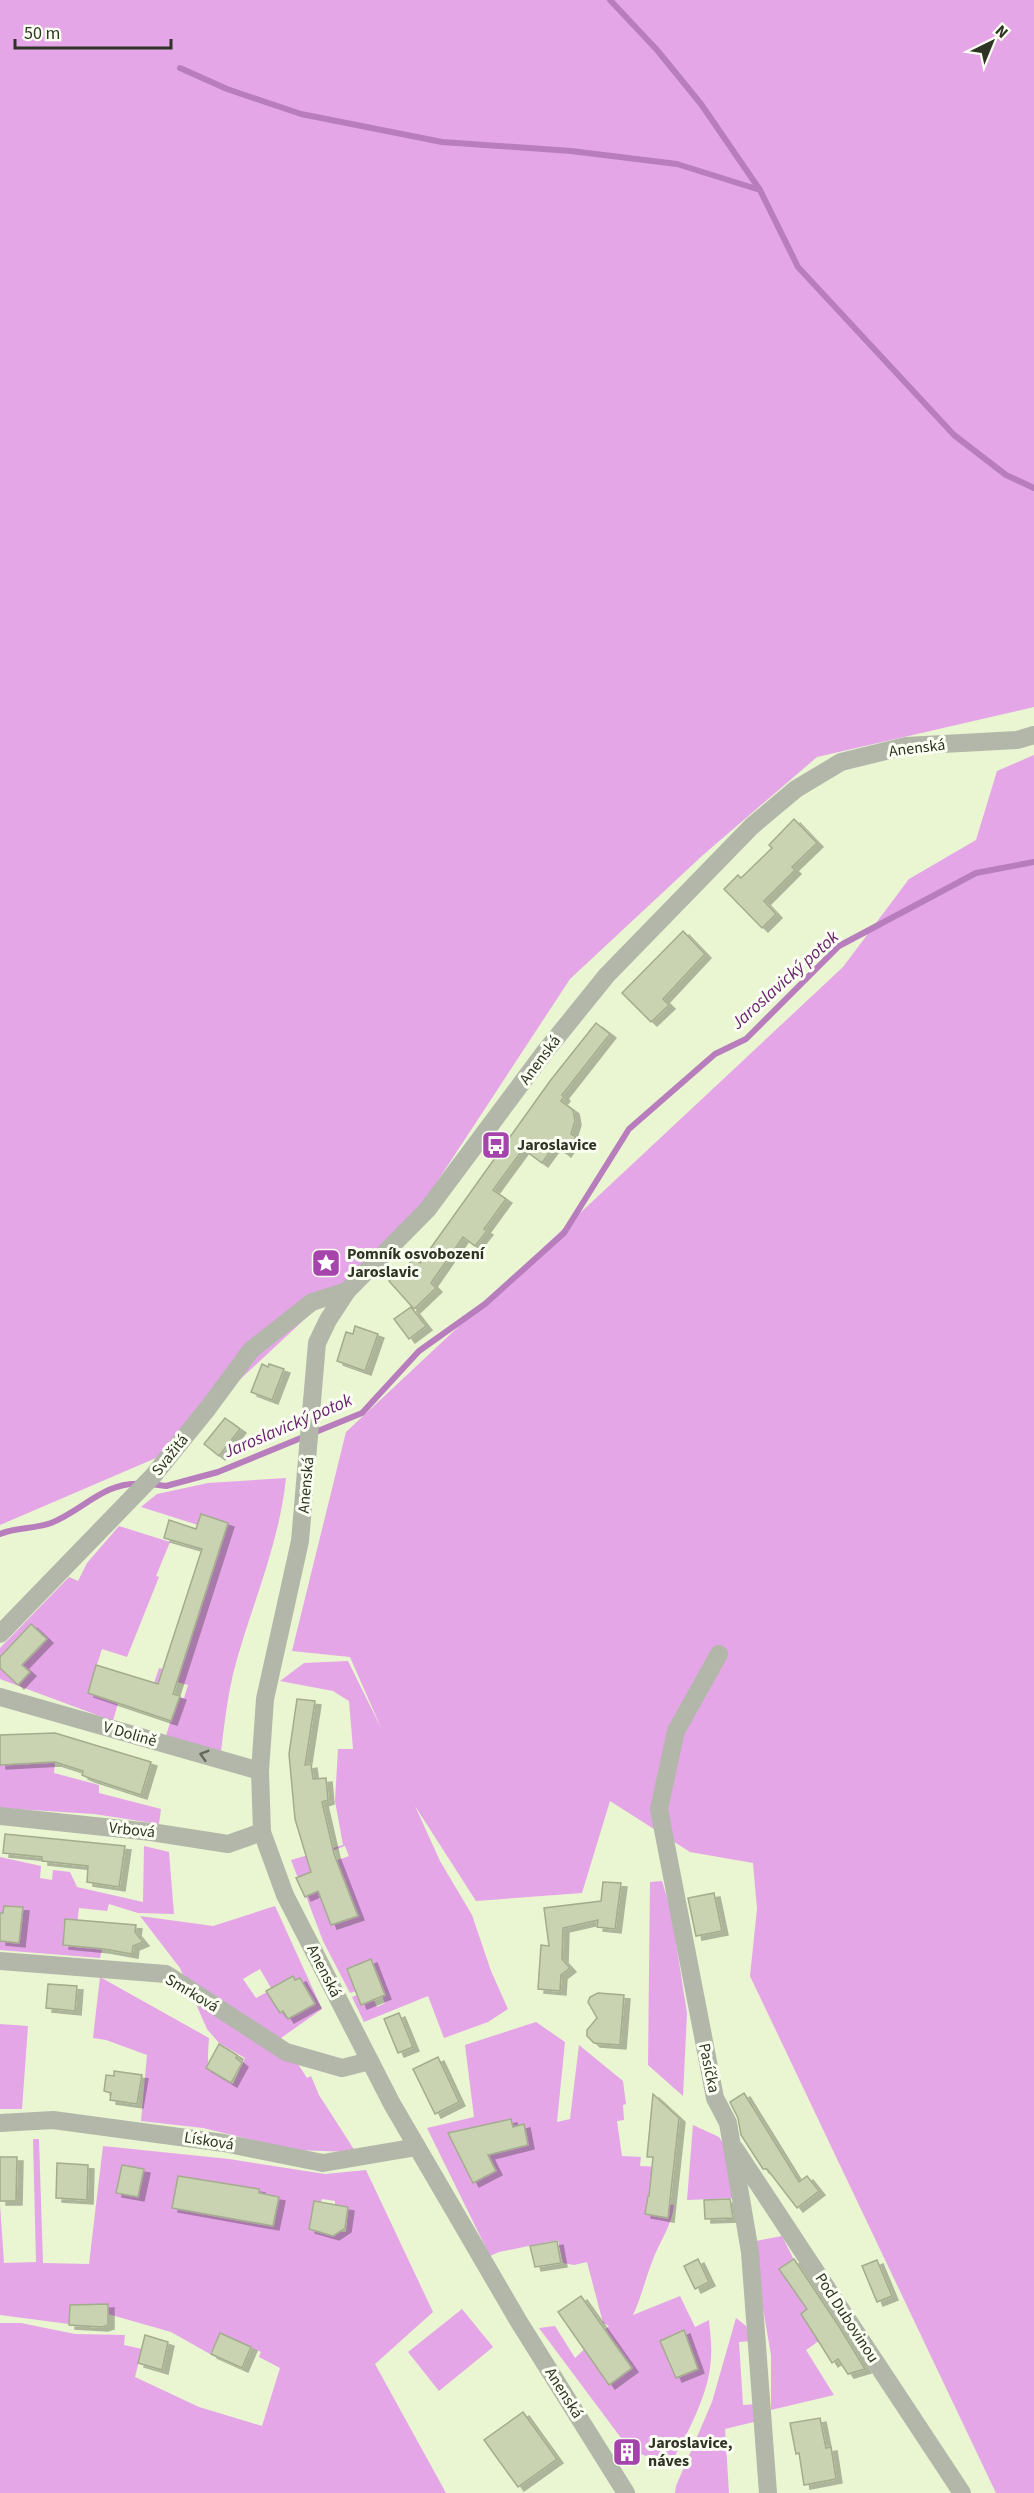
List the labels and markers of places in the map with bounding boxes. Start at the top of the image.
bus stop icon: Jaroslavice [480,1129,512,1161]
place label: Jaroslavice [517,1134,597,1156]
place label: Pomník osvobození Jaroslavic [347,1243,486,1283]
place icon: Pomník osvobození Jaroslavic [310,1247,342,1279]
place label: Jaroslavice, náves [648,2432,733,2472]
building icon: Jaroslavice, náves [611,2436,643,2468]

